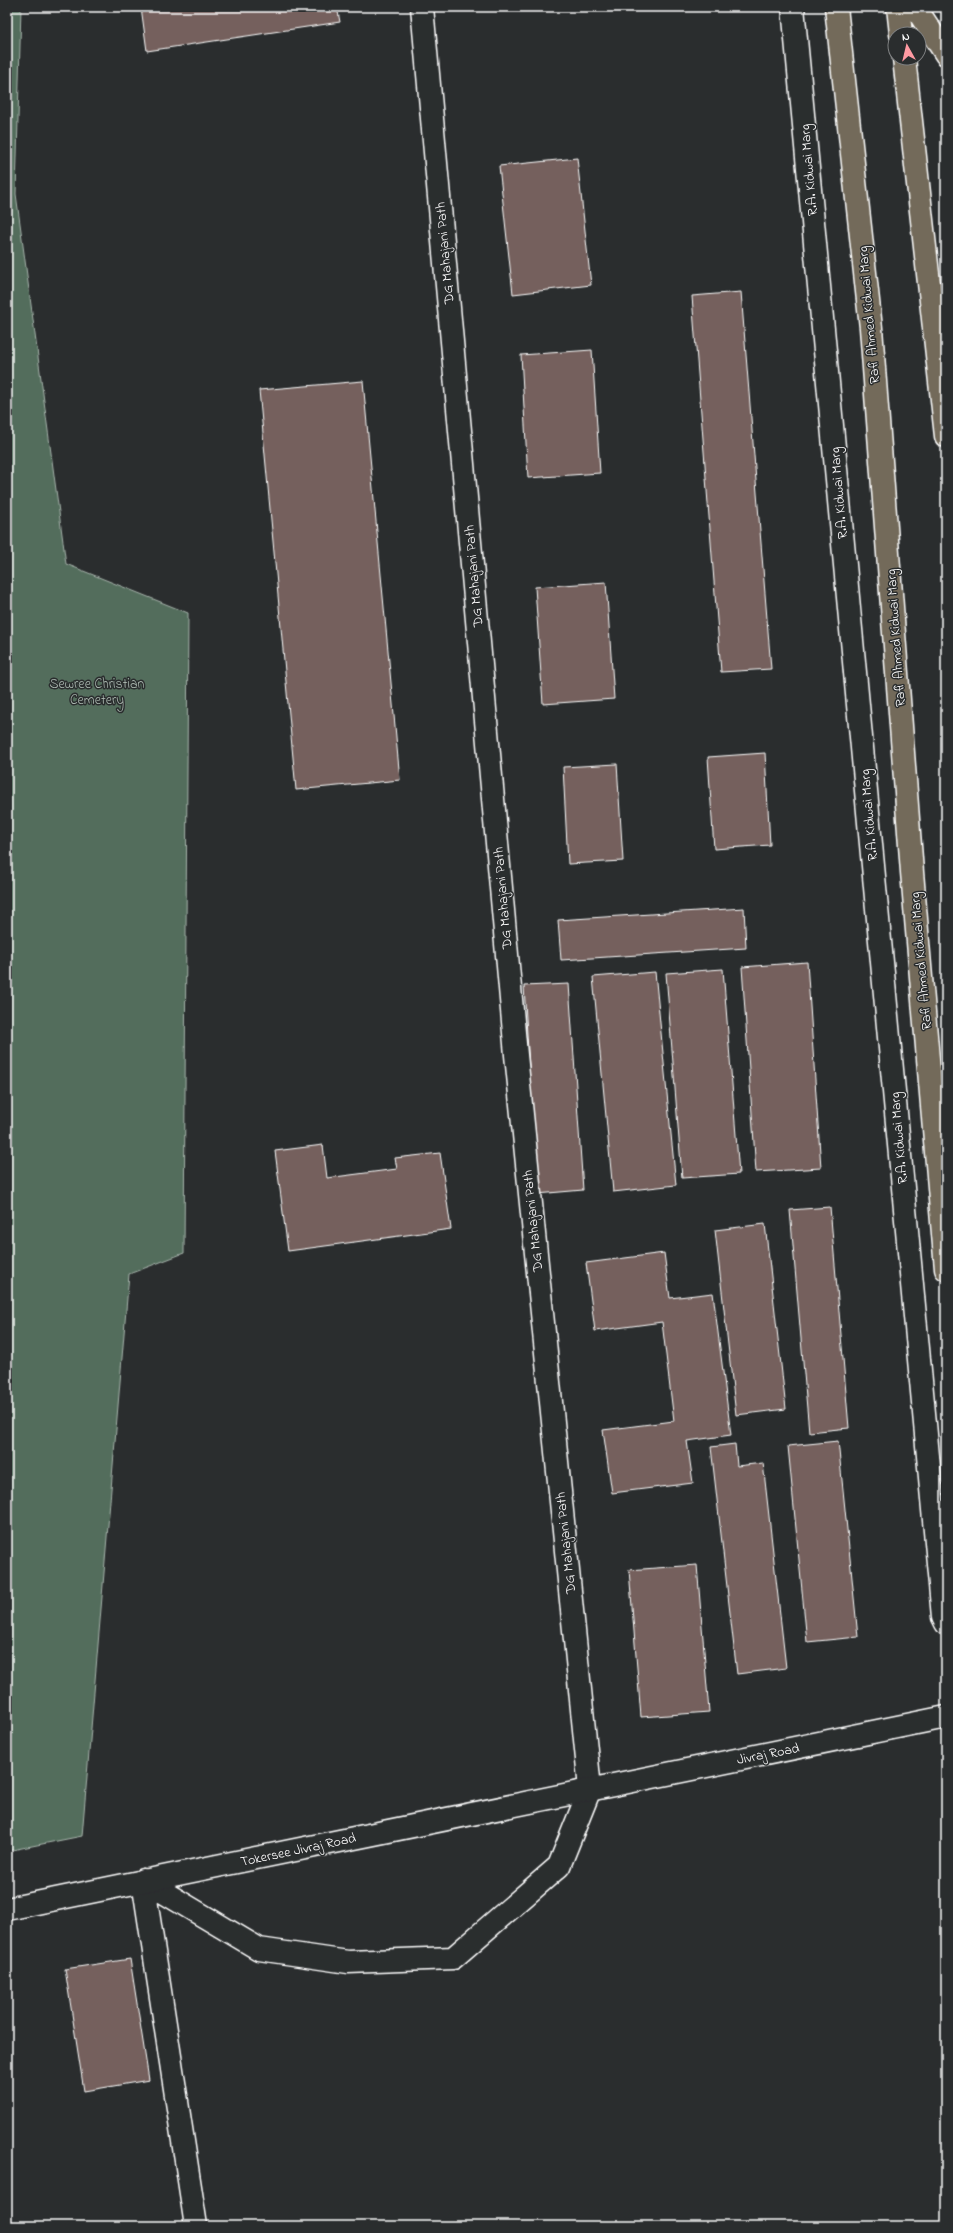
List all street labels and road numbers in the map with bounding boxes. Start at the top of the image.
street label: R.A. Kidwai Marg [795,123,825,217]
street label: DG Mahajani Path [431,201,460,306]
street label: Rafi Ahmed Kidwai Marg [853,245,887,385]
street label: R.A. Kidwai Marg [825,446,855,540]
street label: DG Mahajani Path [460,524,489,629]
street label: Rafi Ahmed Kidwai Marg [881,568,913,708]
street label: R.A. Kidwai Marg [855,768,885,862]
street label: DG Mahajani Path [489,846,518,951]
street label: Rafi Ahmed Kidwai Marg [905,891,939,1031]
street label: R.A. Kidwai Marg [885,1091,915,1185]
street label: DG Mahajani Path [518,1169,549,1274]
street label: DG Mahajani Path [551,1491,582,1596]
street label: Jivraj Road [735,1738,802,1771]
street label: Tokersee Jivraj Road [239,1828,358,1873]

